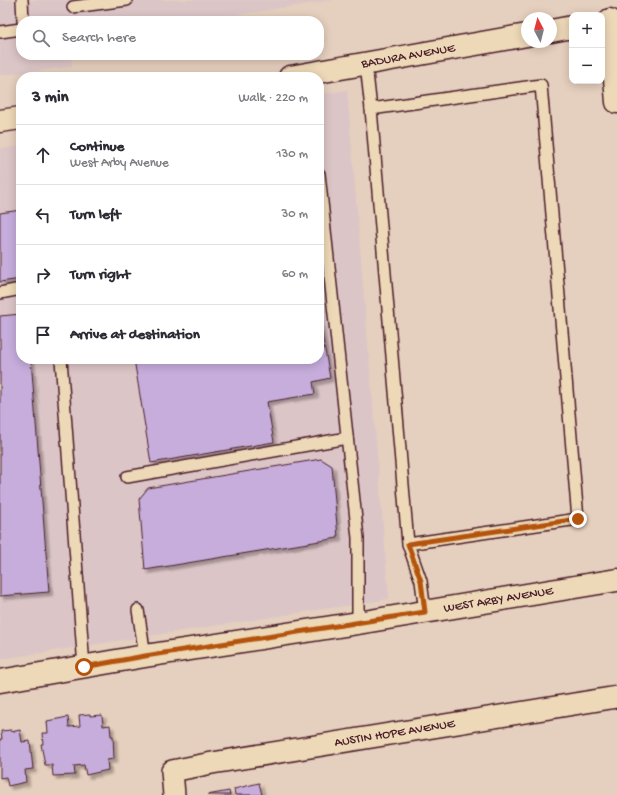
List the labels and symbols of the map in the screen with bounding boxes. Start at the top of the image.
north arrow [521,12,557,48]
street label: BADURA AVENUE [359,40,457,72]
route end [569,510,587,528]
street label: WEST ARBY AVENUE [443,583,555,616]
route start [75,658,93,676]
street label: AUSTIN HOPE AVENUE [333,716,457,750]

